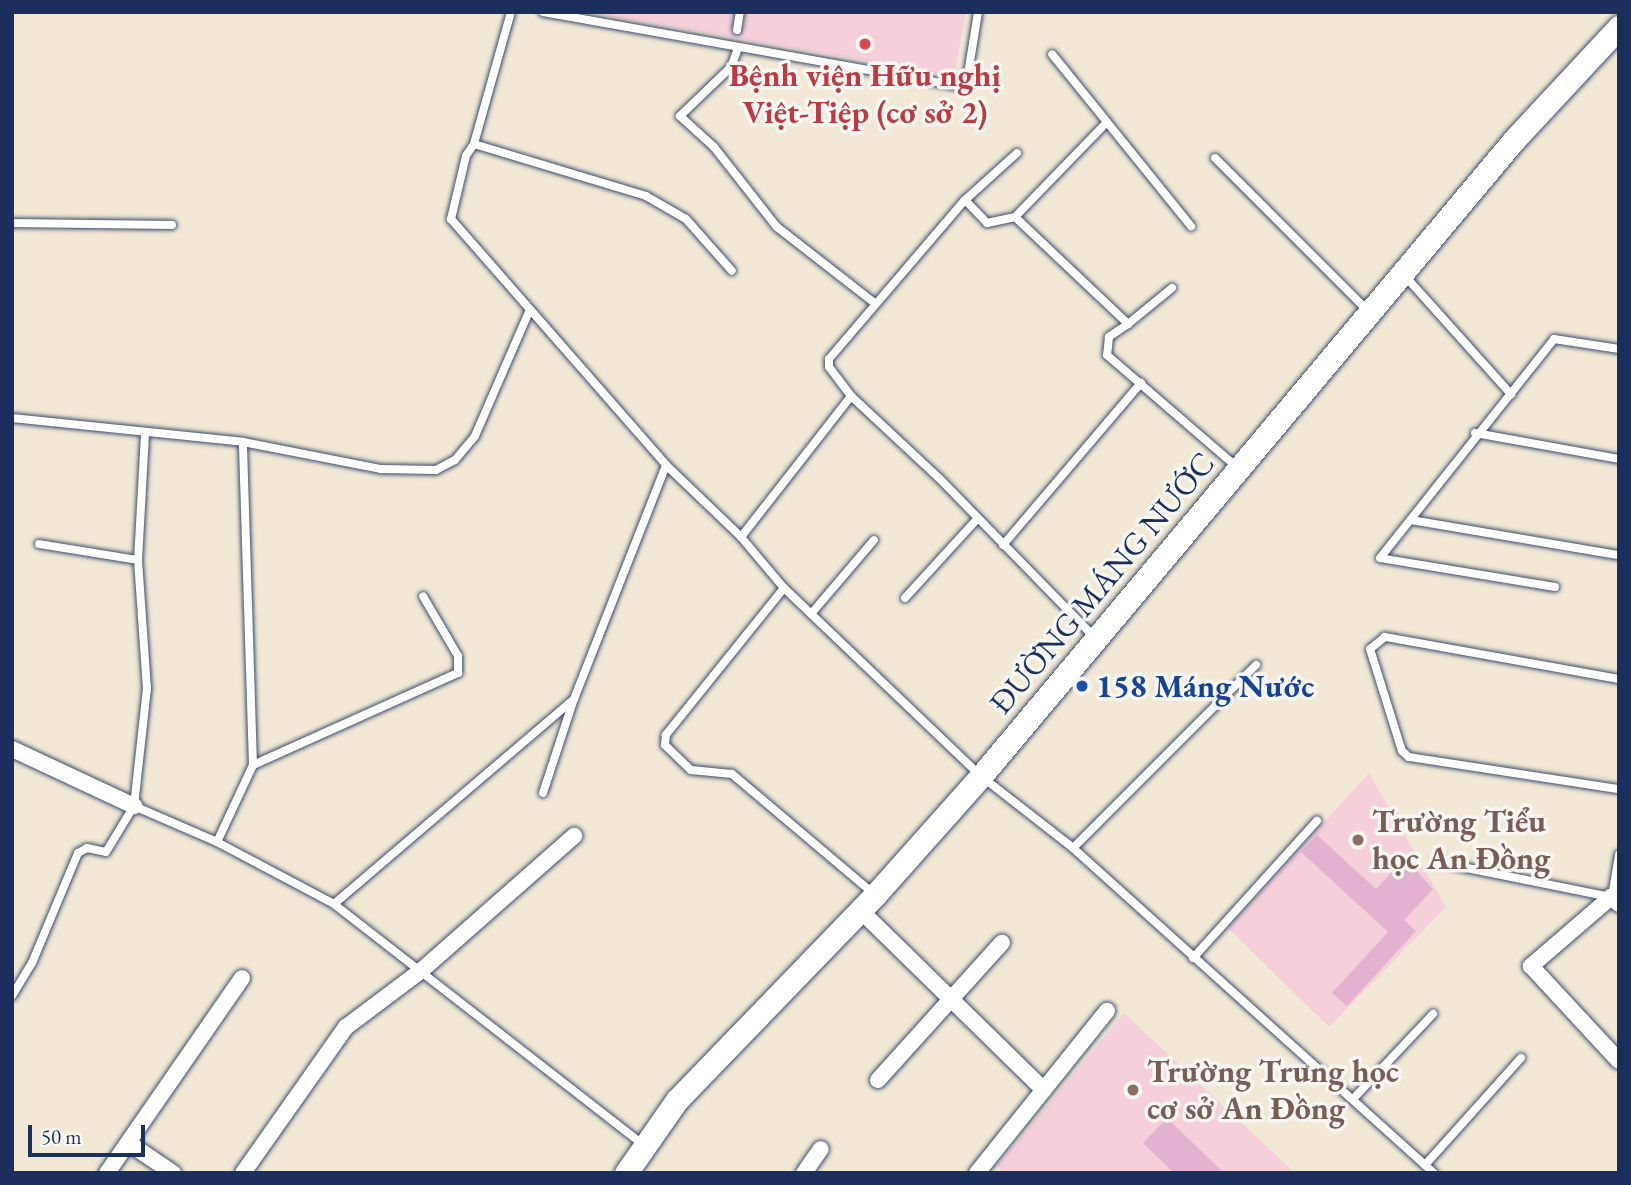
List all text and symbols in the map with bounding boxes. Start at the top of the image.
marker: Bệnh viện Hữu nghị Việt-Tiệp (cơ sở 2) [855,34,875,54]
place label: Bệnh viện Hữu nghị Việt-Tiệp (cơ sở 2) [729,57,1001,132]
street label: ĐƯỜNG MÁNG NƯỚC [981,445,1223,721]
place label: 158 Máng Nước [1096,667,1314,705]
marker: 158 Máng Nước [1074,678,1090,694]
place label: Trường Tiểu học An Đồng [1372,803,1550,878]
marker: Trường Tiểu học An Đồng [1350,832,1366,848]
place label: Trường Trung học cơ sở An Đồng [1147,1053,1399,1128]
marker: Trường Trung học cơ sở An Đồng [1125,1082,1141,1098]
scale bar [32,1112,149,1156]
text: 50 m [41,1123,82,1150]

